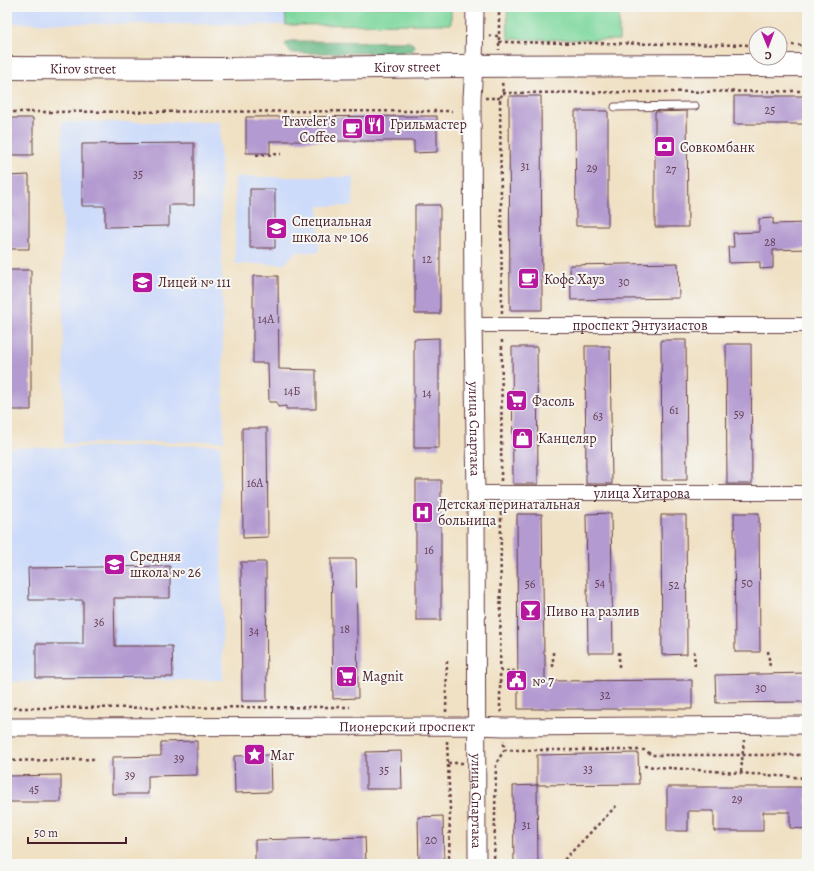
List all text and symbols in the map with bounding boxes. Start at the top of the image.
north arrow [748,26,788,66]
text: С [764,48,772,63]
street label: Kirov street [374,57,441,77]
street label: Kirov street [50,59,117,78]
house number: 25 [765,102,775,118]
restaurant icon: Грильмастер [362,111,388,137]
place label: Traveler's Coffee [282,112,336,147]
place label: Грильмастер [390,115,467,134]
cafe icon: Traveler's Coffee [339,116,365,142]
bank icon: Совкомбанк [652,134,678,160]
place label: Совкомбанк [680,138,755,157]
house number: 31 [520,158,530,174]
house number: 29 [586,160,598,176]
house number: 27 [666,161,677,177]
house number: 35 [133,166,143,182]
place label: Специальная школа № 106 [292,212,372,247]
school or university icon: Специальная школа № 106 [264,216,290,242]
house number: 28 [764,234,776,250]
house number: 12 [422,251,432,267]
cafe icon: Кофе Хауз [516,266,542,292]
school or university icon: Лицей № 111 [130,269,156,295]
place label: Кофе Хауз [544,270,605,289]
place label: Лицей № 111 [158,273,231,292]
house number: 30 [618,274,630,290]
house number: 14А [258,311,275,327]
street label: проспект Энтузиастов [572,316,708,335]
street label: улица Спартака [464,380,485,477]
house number: 14Б [284,383,300,399]
house number: 14 [422,385,432,401]
supermarket icon: Фасоль [504,388,530,414]
place label: Фасоль [532,392,574,411]
house number: 61 [669,402,679,418]
house number: 59 [734,406,744,422]
house number: 63 [593,408,603,424]
shop icon: Канцеляр [510,425,536,451]
place label: Канцеляр [538,429,597,448]
house number: 16А [247,475,264,491]
street label: улица Хитарова [593,484,691,503]
place label: Детская перинатальная больница [438,495,580,530]
hospital icon: Детская перинатальная больница [409,499,435,525]
house number: 16 [424,542,434,558]
place label: Средняя школа № 26 [130,547,201,582]
school or university icon: Средняя школа № 26 [102,551,128,577]
house number: 54 [595,575,606,591]
house number: 50 [741,575,753,591]
house number: 56 [525,576,536,592]
house number: 52 [669,577,680,593]
bar icon: Пиво на разлив [517,598,543,624]
place label: Пиво на разлив [546,602,640,621]
house number: 36 [94,614,105,630]
house number: 18 [340,621,350,637]
house number: 34 [249,623,260,639]
supermarket icon: Magnit [333,663,359,689]
place label: Magnit [362,667,404,686]
public building icon: № 7 [504,668,530,694]
place label: № 7 [532,672,554,691]
house number: 30 [755,680,767,696]
house number: 32 [600,687,611,703]
street label: Пионерский проспект [339,717,475,736]
place icon: Маг [241,742,267,768]
place label: Маг [270,746,294,765]
house number: 39 [174,750,184,766]
street label: улица Спартака [467,752,486,849]
house number: 33 [583,761,593,777]
house number: 35 [379,762,389,778]
house number: 39 [125,767,135,783]
house number: 45 [29,781,39,797]
house number: 29 [731,791,743,807]
house number: 31 [521,817,531,833]
scale bar [28,819,126,845]
text: 50 m [34,825,58,841]
house number: 20 [425,832,437,848]

